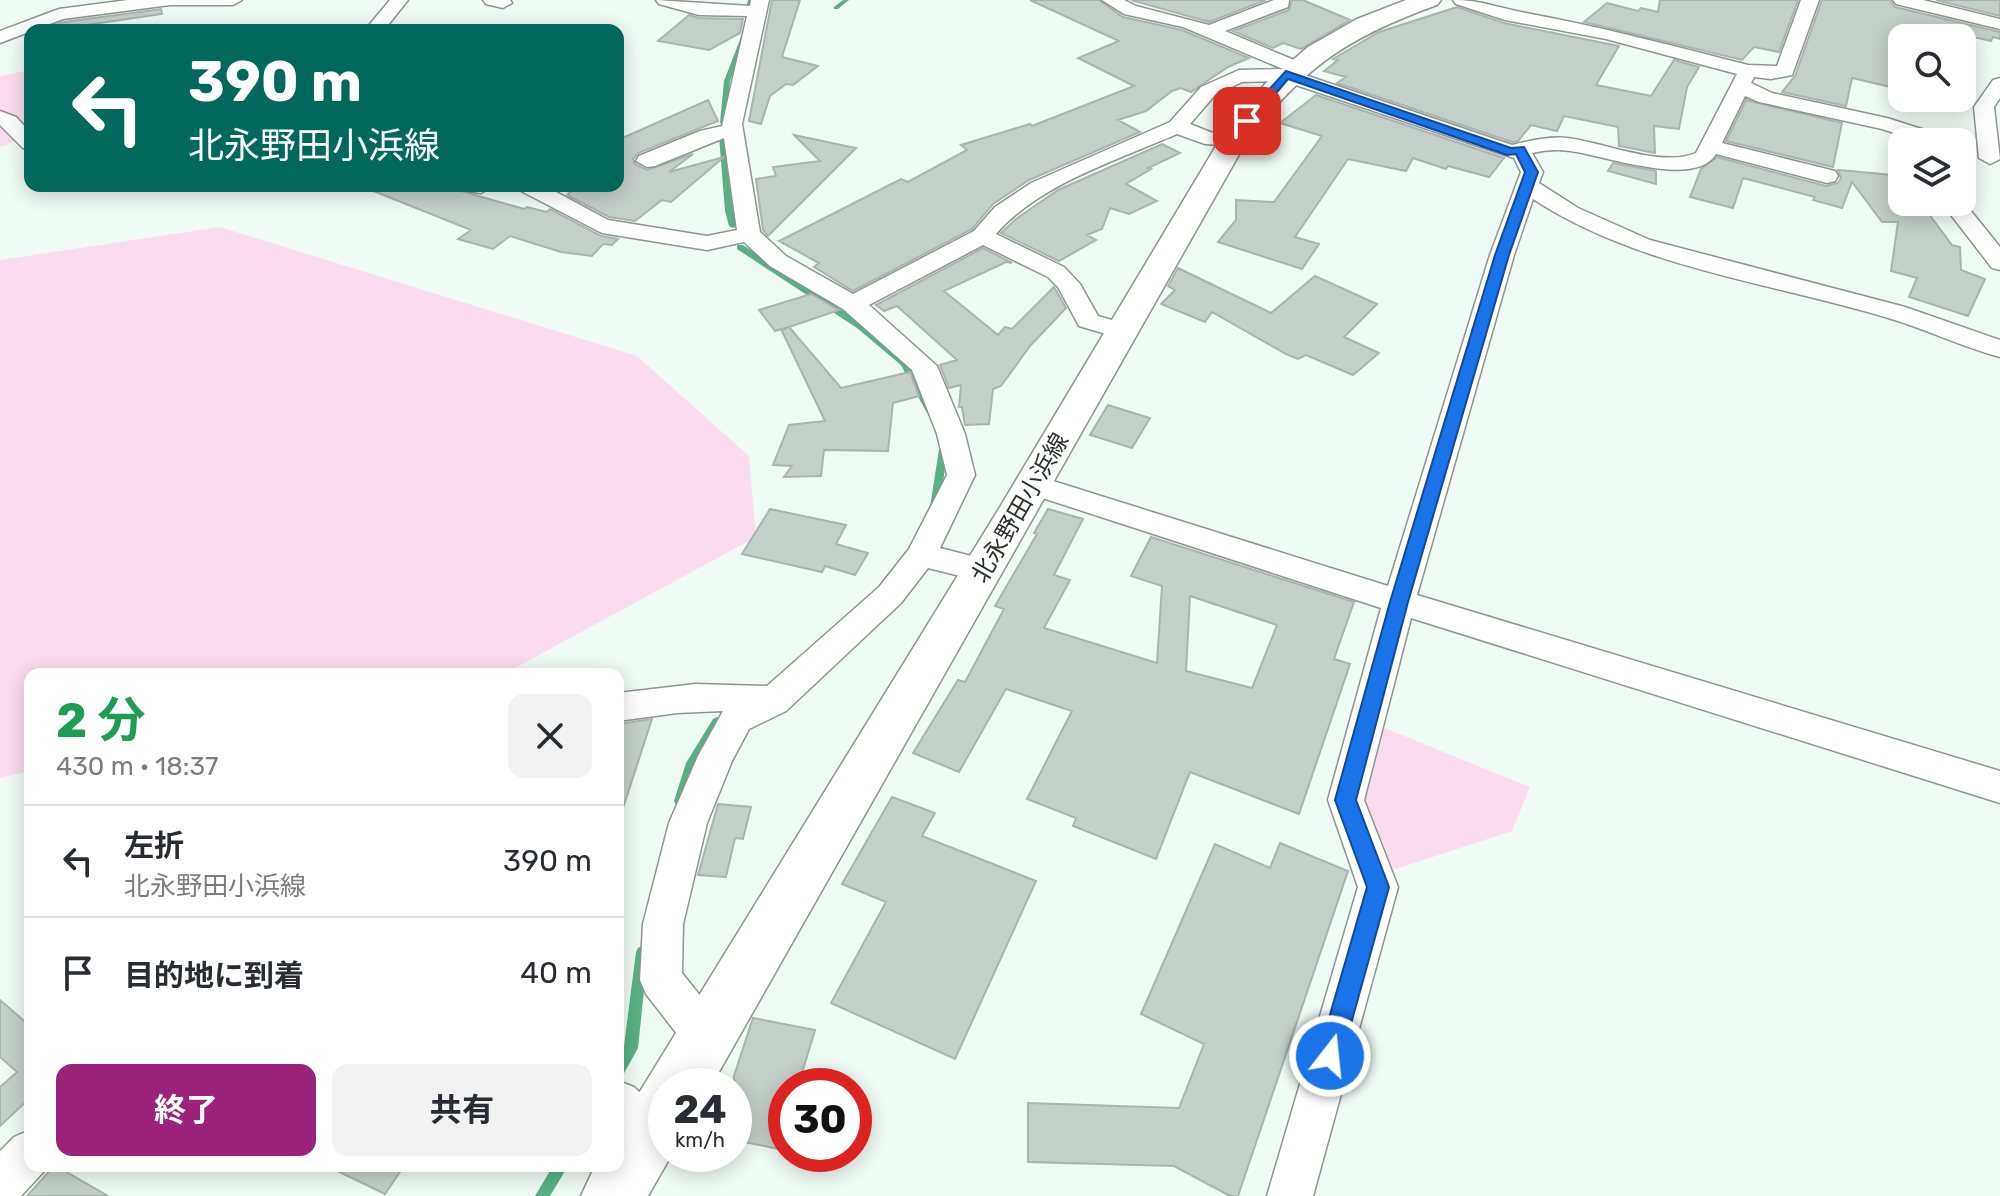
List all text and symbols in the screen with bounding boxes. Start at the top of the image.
map controls [1888,24,1976,216]
button: search [1888,24,1976,112]
text: 390 m [188,49,362,115]
icon: left [56,56,160,160]
pin [1213,87,1281,155]
icon: arrive [1225,99,1269,143]
text: 北永野田小浜線 [188,124,440,167]
button: layers [1888,128,1976,216]
street label: 北永野田小浜線 [966,428,1074,588]
text: 2 分 [56,692,145,749]
button: close [508,694,592,778]
text: 430 m · 18:37 [56,751,218,782]
text: 左折 [124,828,184,864]
icon: left [56,839,100,883]
text: 390 m [503,843,592,879]
text: 北永野田小浜線 [124,871,306,902]
icon: arrive [56,951,100,995]
text: 40 m [520,955,592,991]
text: 目的地に到着 [124,958,304,994]
position arrow [1288,1014,1372,1098]
button: 終了 [56,1064,316,1156]
button: 共有 [332,1064,592,1156]
speed limit sign: 30 [768,1068,872,1172]
text: 24 [673,1086,727,1133]
text: km/h [675,1128,725,1152]

